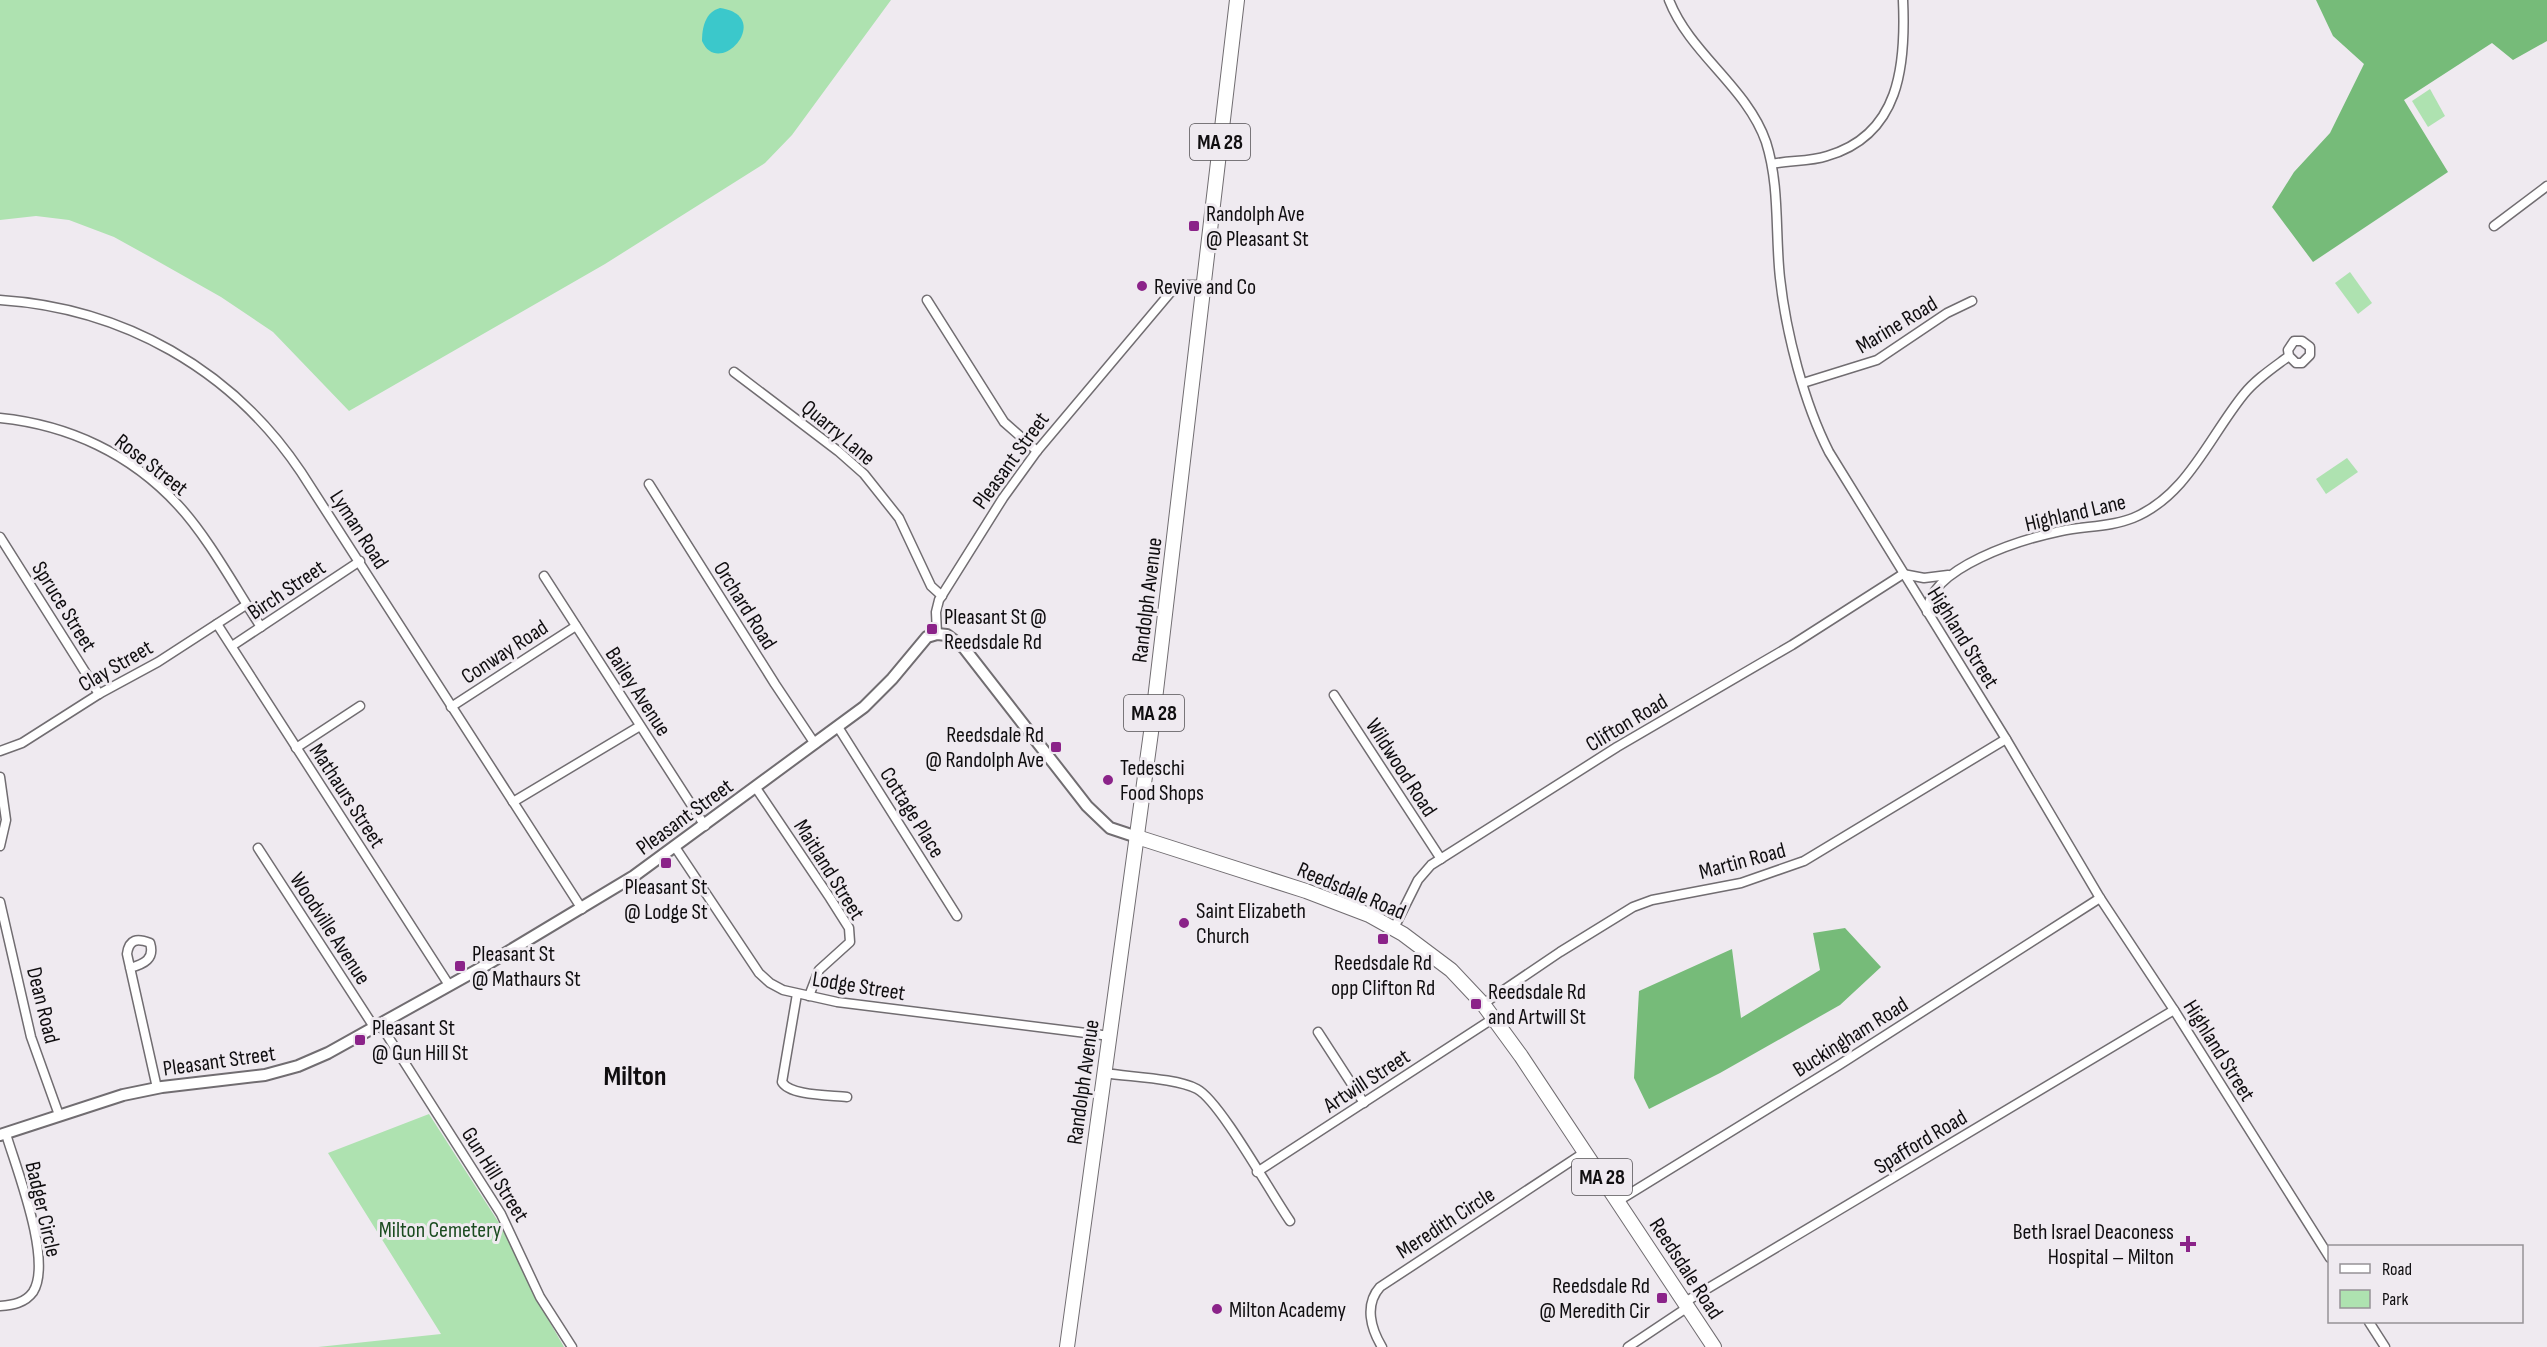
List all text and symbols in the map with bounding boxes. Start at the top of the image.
road number: MA 28 [1190,124,1250,160]
place label: Randolph Ave @ Pleasant St [1206,201,1309,253]
marker: Randolph Ave @ Pleasant St [1187,219,1201,233]
place label: Revive and Co [1154,274,1256,301]
marker: Revive and Co [1135,279,1149,293]
street label: Marine Road [1851,290,1942,360]
street label: Quarry Lane [796,394,880,472]
street label: Pleasant Street [967,407,1056,515]
street label: Rose Street [109,428,193,502]
street label: Lyman Road [323,485,394,574]
street label: Highland Lane [2022,489,2129,538]
street label: Randolph Avenue [1126,536,1169,664]
street label: Birch Street [243,554,331,626]
street label: Spruce Street [25,557,102,657]
street label: Orchard Road [707,557,782,655]
street label: Highland Street [1921,582,2005,694]
place label: Pleasant St @ Reedsdale Rd [944,604,1047,656]
street label: Conway Road [456,614,553,690]
marker: Pleasant St @ Reedsdale Rd [925,622,939,636]
street label: Clay Street [74,634,158,698]
street label: Bailey Avenue [599,642,677,742]
street label: Clifton Road [1581,688,1673,758]
road number: MA 28 [1124,695,1184,731]
street label: Wildwood Road [1359,714,1442,822]
place label: Reedsdale Rd @ Randolph Ave [926,722,1044,774]
street label: Mathaurs Street [303,739,391,853]
marker: Reedsdale Rd @ Randolph Ave [1049,740,1063,754]
place label: Tedeschi Food Shops [1120,755,1204,807]
street label: Cottage Place [873,762,950,863]
street label: Pleasant Street [631,773,739,861]
marker: Tedeschi Food Shops [1101,773,1115,787]
street label: Maitland Street [787,815,870,925]
street label: Martin Road [1696,837,1789,886]
marker: Pleasant St @ Lodge St [659,856,673,870]
street label: Reedsdale Road [1293,856,1410,926]
street label: Woodville Avenue [283,868,376,990]
place label: Pleasant St @ Lodge St [624,874,708,926]
place label: Saint Elizabeth Church [1196,898,1306,950]
marker: Saint Elizabeth Church [1177,916,1191,930]
marker: Reedsdale Rd opp Clifton Rd [1376,932,1390,946]
place label: Pleasant St @ Mathaurs St [472,941,581,993]
place label: Reedsdale Rd opp Clifton Rd [1331,950,1435,1002]
marker: Pleasant St @ Mathaurs St [453,959,467,973]
street label: Dean Road [20,964,65,1046]
street label: Lodge Street [810,966,907,1007]
place label: Reedsdale Rd and Artwill St [1488,979,1586,1031]
street label: Buckingham Road [1788,991,1913,1083]
street label: Highland Street [2177,995,2261,1107]
marker: Reedsdale Rd and Artwill St [1469,997,1483,1011]
place label: Pleasant St @ Gun Hill St [372,1015,468,1067]
street label: Randolph Avenue [1061,1018,1106,1146]
marker: Pleasant St @ Gun Hill St [353,1033,367,1047]
street label: Pleasant Street [161,1040,277,1083]
street label: Artwill Street [1318,1043,1415,1120]
district label: Milton [604,1060,666,1093]
street label: Spafford Road [1869,1104,1972,1181]
street label: Gun Hill Street [455,1122,535,1227]
street label: Badger Circle [18,1159,67,1260]
road number: MA 28 [1572,1159,1632,1195]
street label: Meredith Circle [1391,1181,1500,1265]
street label: Reedsdale Road [1643,1213,1728,1325]
park label: Milton Cemetery [379,1217,502,1244]
place label: Beth Israel Deaconess Hospital – Milton [2013,1219,2174,1271]
marker: Beth Israel Deaconess Hospital – Milton [2179,1235,2197,1253]
legend [2328,1245,2523,1323]
text: Road [2382,1259,2412,1280]
place label: Reedsdale Rd @ Meredith Cir [1539,1273,1650,1325]
text: Park [2382,1289,2408,1310]
marker: Reedsdale Rd @ Meredith Cir [1655,1291,1669,1305]
place label: Milton Academy [1229,1297,1347,1324]
marker: Milton Academy [1210,1302,1224,1316]

